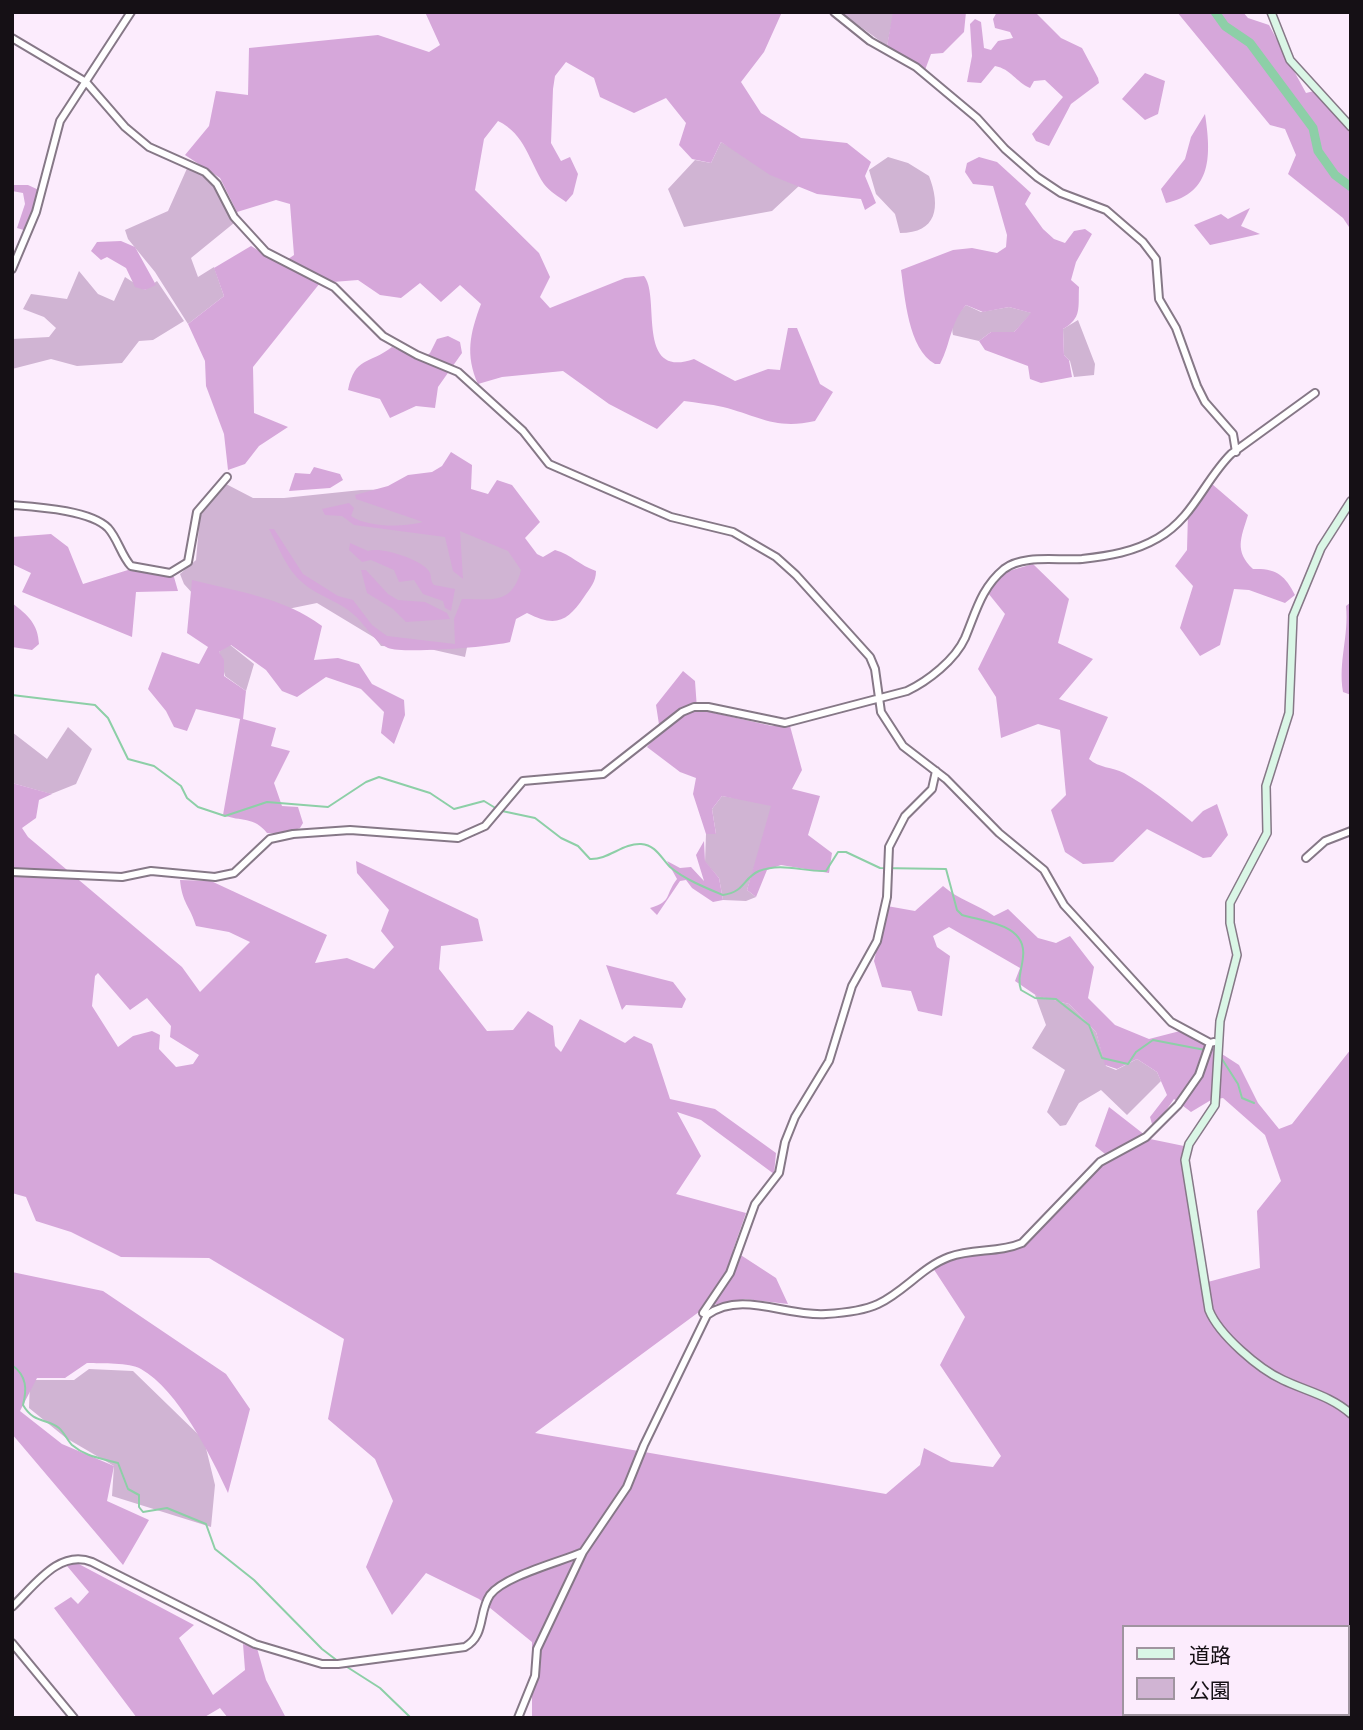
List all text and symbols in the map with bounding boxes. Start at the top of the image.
legend [1122,1625,1349,1716]
text: 道路 [1189,1642,1231,1668]
text: 公園 [1189,1677,1231,1703]

